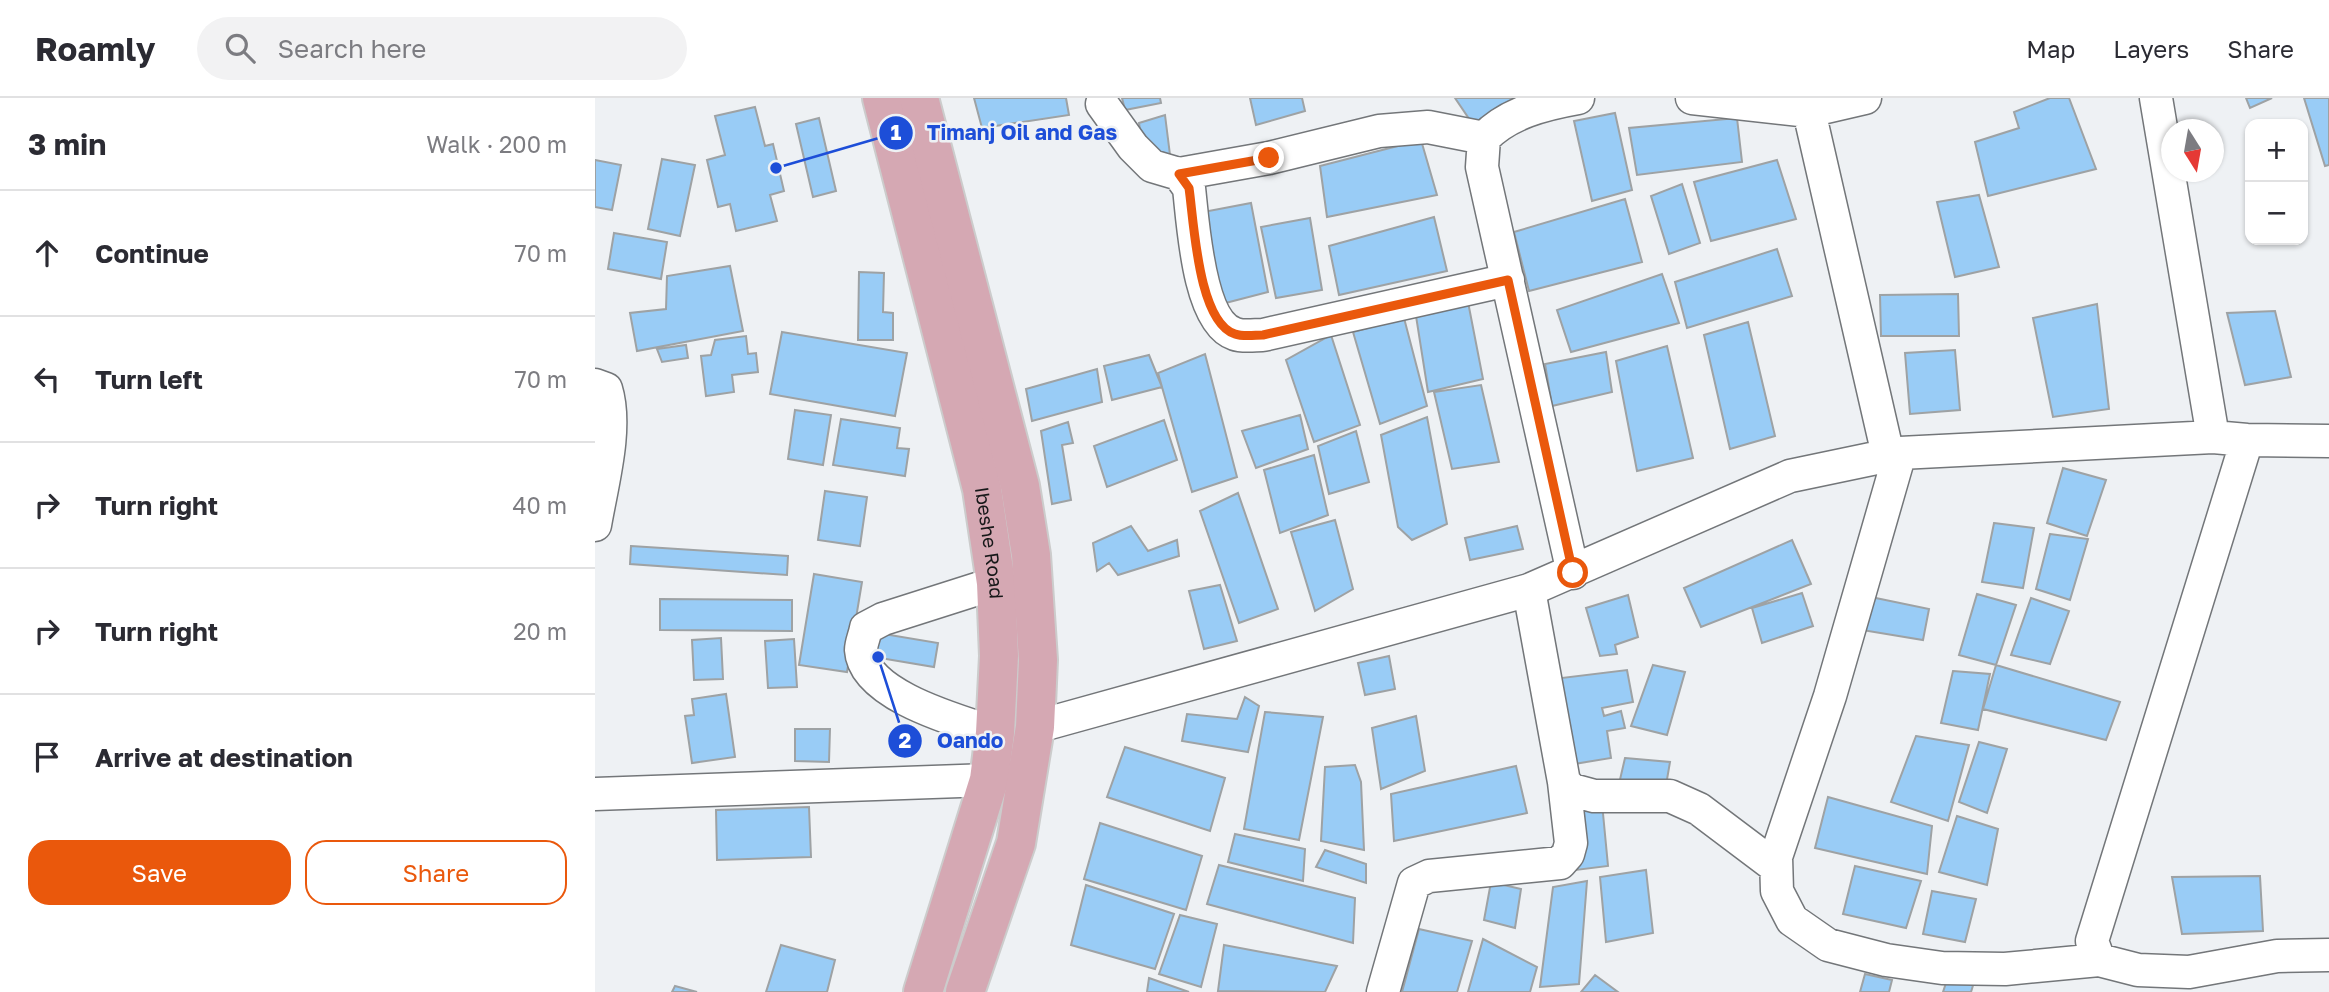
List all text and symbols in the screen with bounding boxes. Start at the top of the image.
search box [197,17,687,80]
text: Roamly [35,29,155,68]
icon: search [221,29,259,67]
text: Search here [277,33,426,64]
text: Map [2026,34,2075,63]
text: Layers [2113,34,2189,63]
text: Share [2227,34,2294,63]
callout: Timanj Oil and Gas [878,112,1131,154]
text: 1 [891,119,902,145]
text: Timanj Oil and Gas [927,119,1117,145]
north arrow [2161,119,2224,182]
map controls [2245,119,2308,245]
button: + [2245,119,2308,182]
text: 3 min [28,126,106,162]
text: Walk · 200 m [426,130,567,158]
route end [1253,142,1284,173]
button: − [2245,182,2308,245]
icon: ahead [28,234,66,272]
text: Continue [95,238,209,269]
text: 70 m [514,239,567,267]
icon: left [28,360,66,398]
text: Turn left [95,364,203,395]
text: 70 m [514,365,567,393]
street label: Ibeshe Road [971,485,1009,599]
icon: right [28,486,66,524]
text: Turn right [95,490,218,521]
text: 40 m [513,491,567,519]
route start [1557,557,1588,588]
icon: right [28,612,66,650]
text: Turn right [95,616,218,647]
text: 20 m [513,617,567,645]
callout: Oando [888,720,1017,762]
text: 2 [899,727,912,753]
text: Oando [937,727,1003,753]
icon: arrive [28,738,66,776]
text: Arrive at destination [95,742,353,773]
button: Save [28,840,291,905]
button: Share [305,840,567,905]

